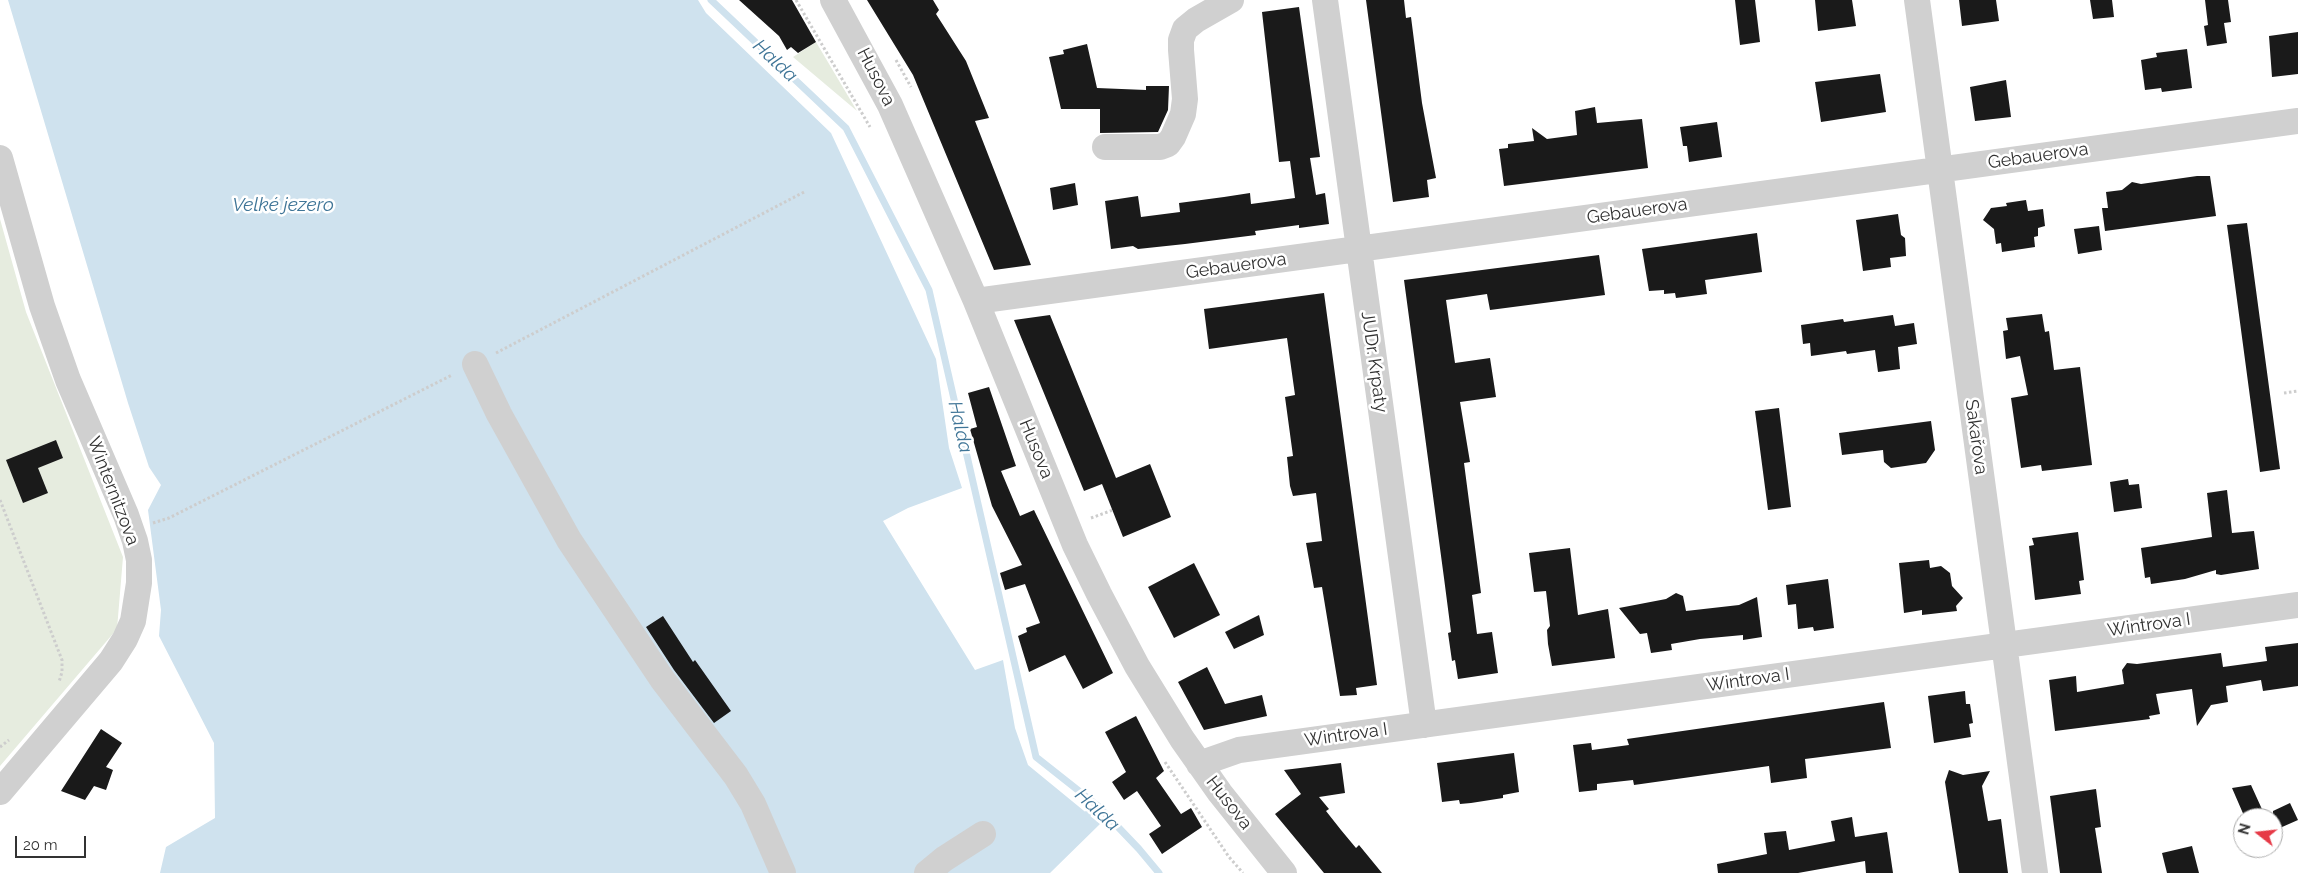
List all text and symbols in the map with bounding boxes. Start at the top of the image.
water label: Halda [748,35,802,87]
street label: Husova [852,44,900,110]
street label: Gebauerova [1986,138,2090,174]
street label: Gebauerova [1585,193,1689,229]
water label: Velké jezero [232,194,334,216]
street label: Gebauerova [1184,248,1288,284]
street label: JUDr. Krpaty [1356,310,1392,414]
street label: Sakařova [1960,398,1992,476]
water label: Halda [943,399,977,455]
street label: Husova [1014,416,1058,482]
street label: Winternitzova [82,434,144,548]
street label: Wintrova I [2106,608,2192,642]
street label: Wintrova I [1705,663,1791,697]
street label: Wintrova I [1303,718,1389,752]
street label: Husova [1201,772,1257,834]
water label: Halda [1070,784,1124,836]
north arrow [2233,808,2283,858]
text: N [2235,822,2254,836]
scale bar [18,826,89,858]
text: 20 m [23,836,58,854]

